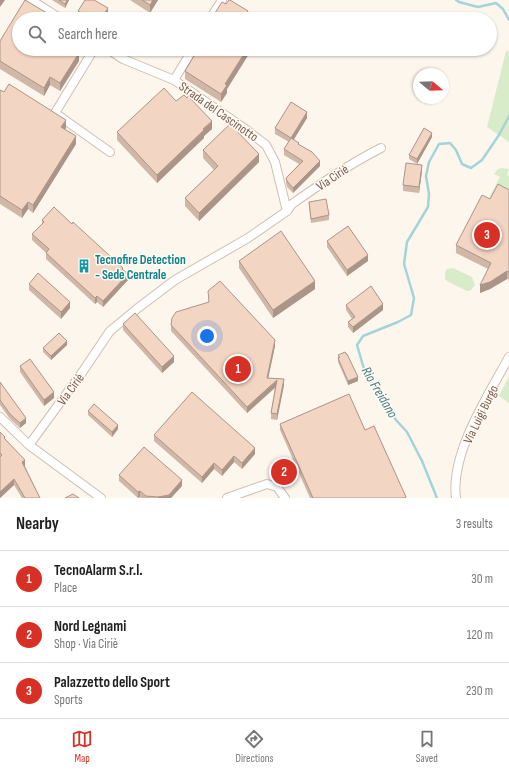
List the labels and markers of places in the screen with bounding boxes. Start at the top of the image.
pin: 3 [474,220,500,250]
place label: Tecnofire Detection - Sede Centrale [95,252,186,283]
building icon: Tecnofire Detection - Sede Centrale [76,258,92,274]
pin: 1 [225,354,251,384]
pin: 2 [271,457,297,487]

